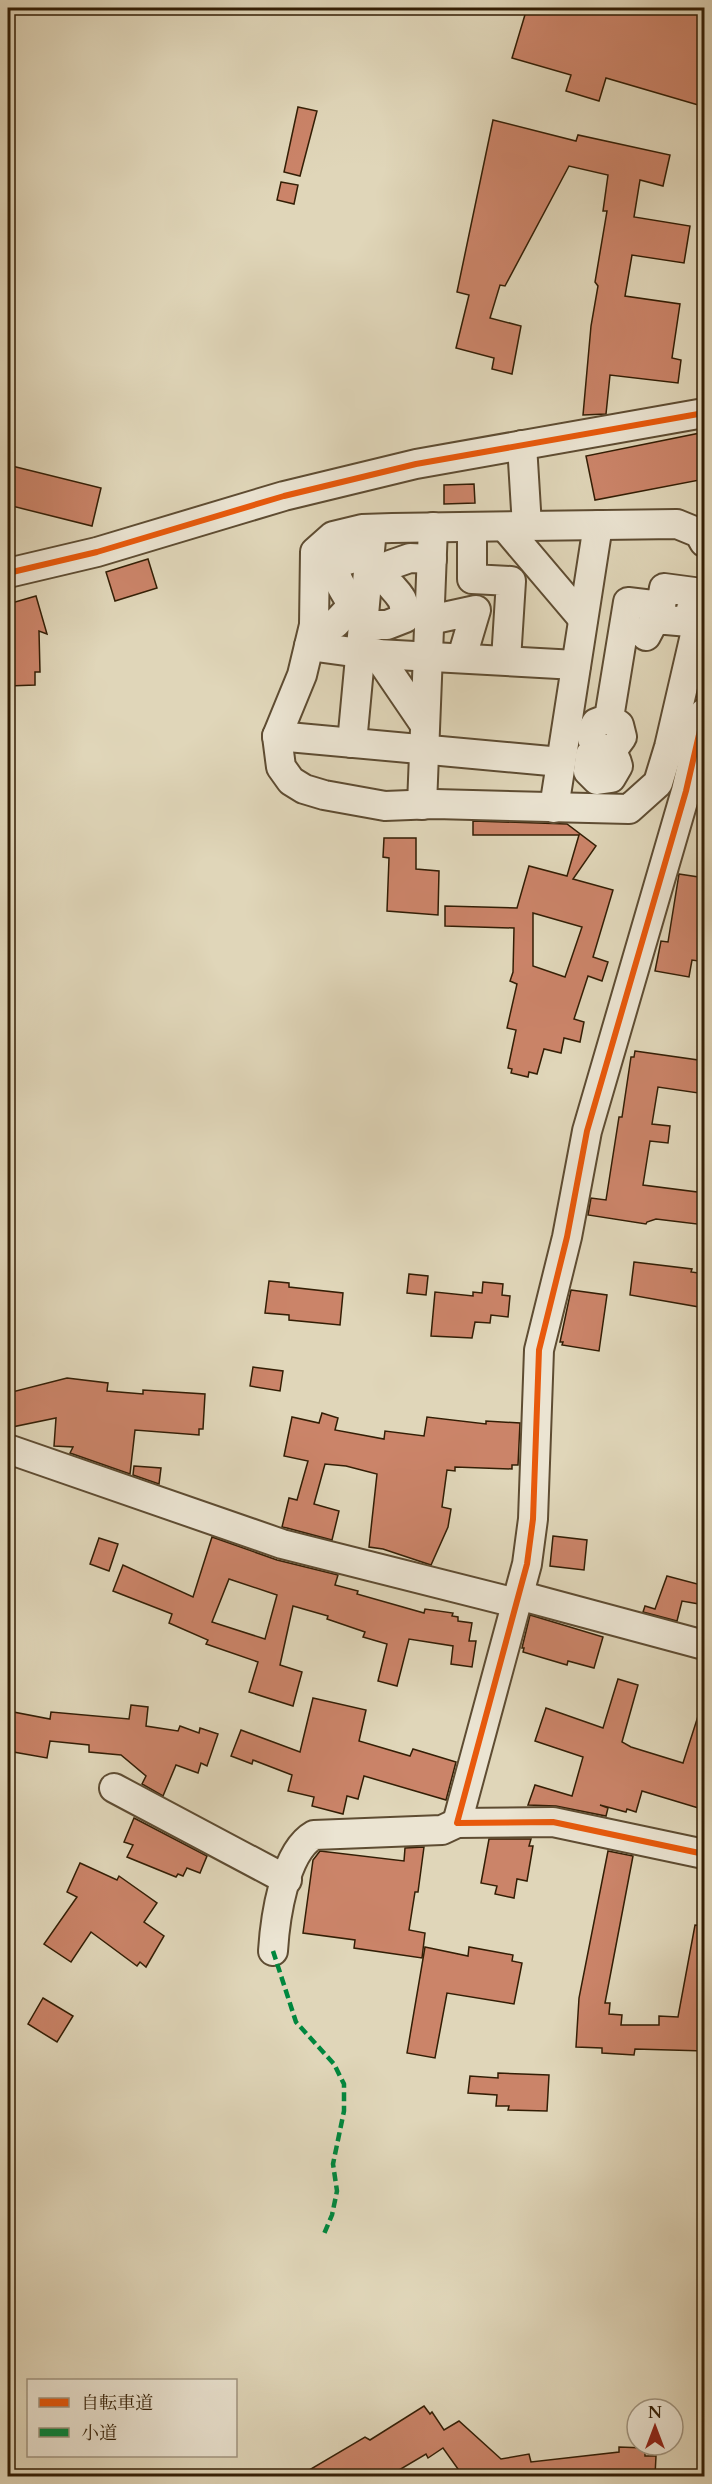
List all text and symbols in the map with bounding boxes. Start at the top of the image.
legend [27,2379,237,2457]
text: 自転車道 [81,2391,153,2416]
north arrow [625,2397,685,2457]
text: N [648,2402,662,2424]
text: 小道 [81,2421,117,2446]

